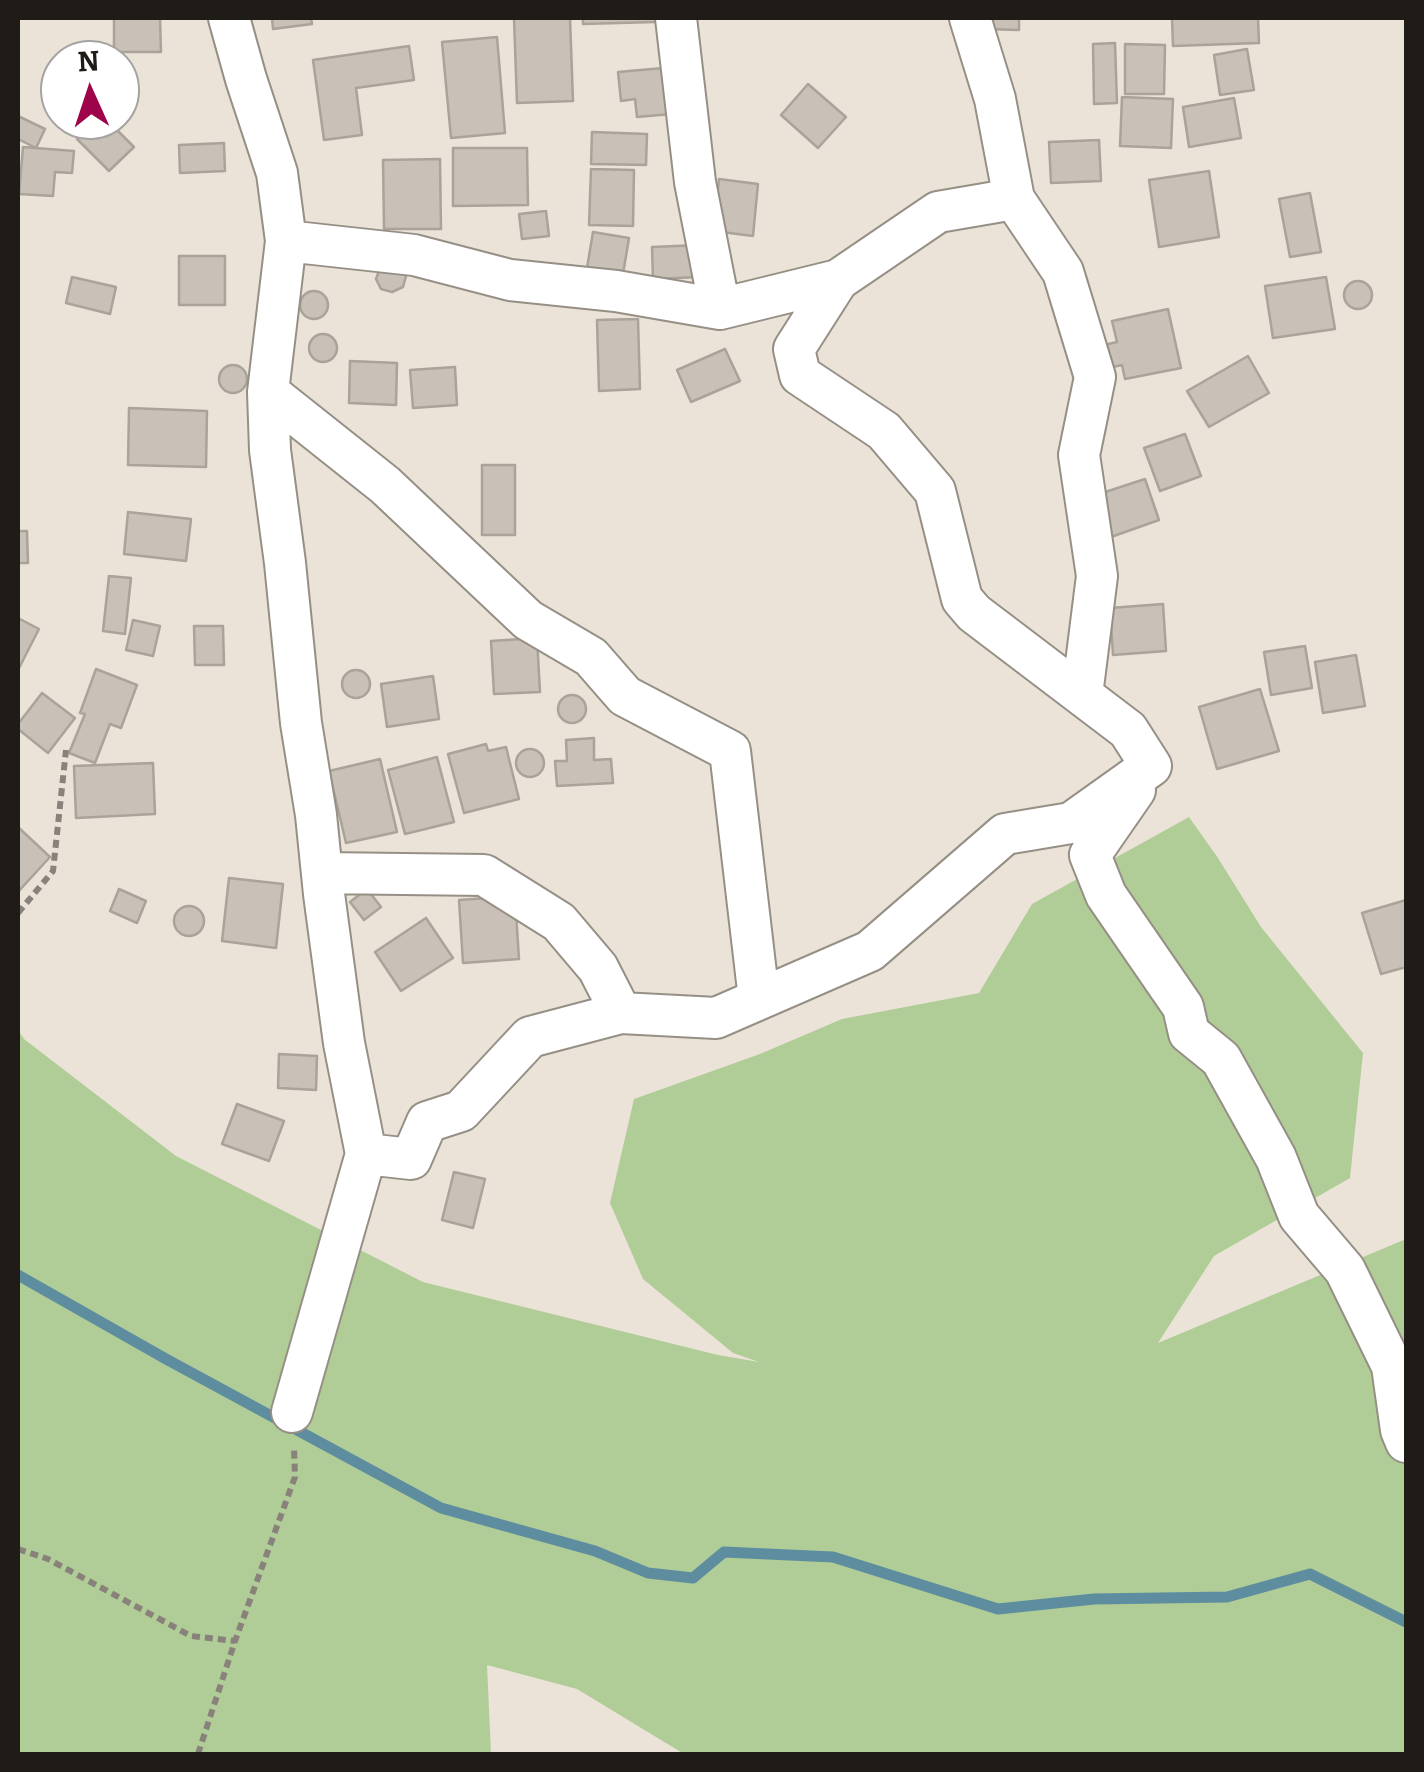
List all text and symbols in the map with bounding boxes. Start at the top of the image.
north arrow [40,40,140,140]
text: N [77,44,100,79]

